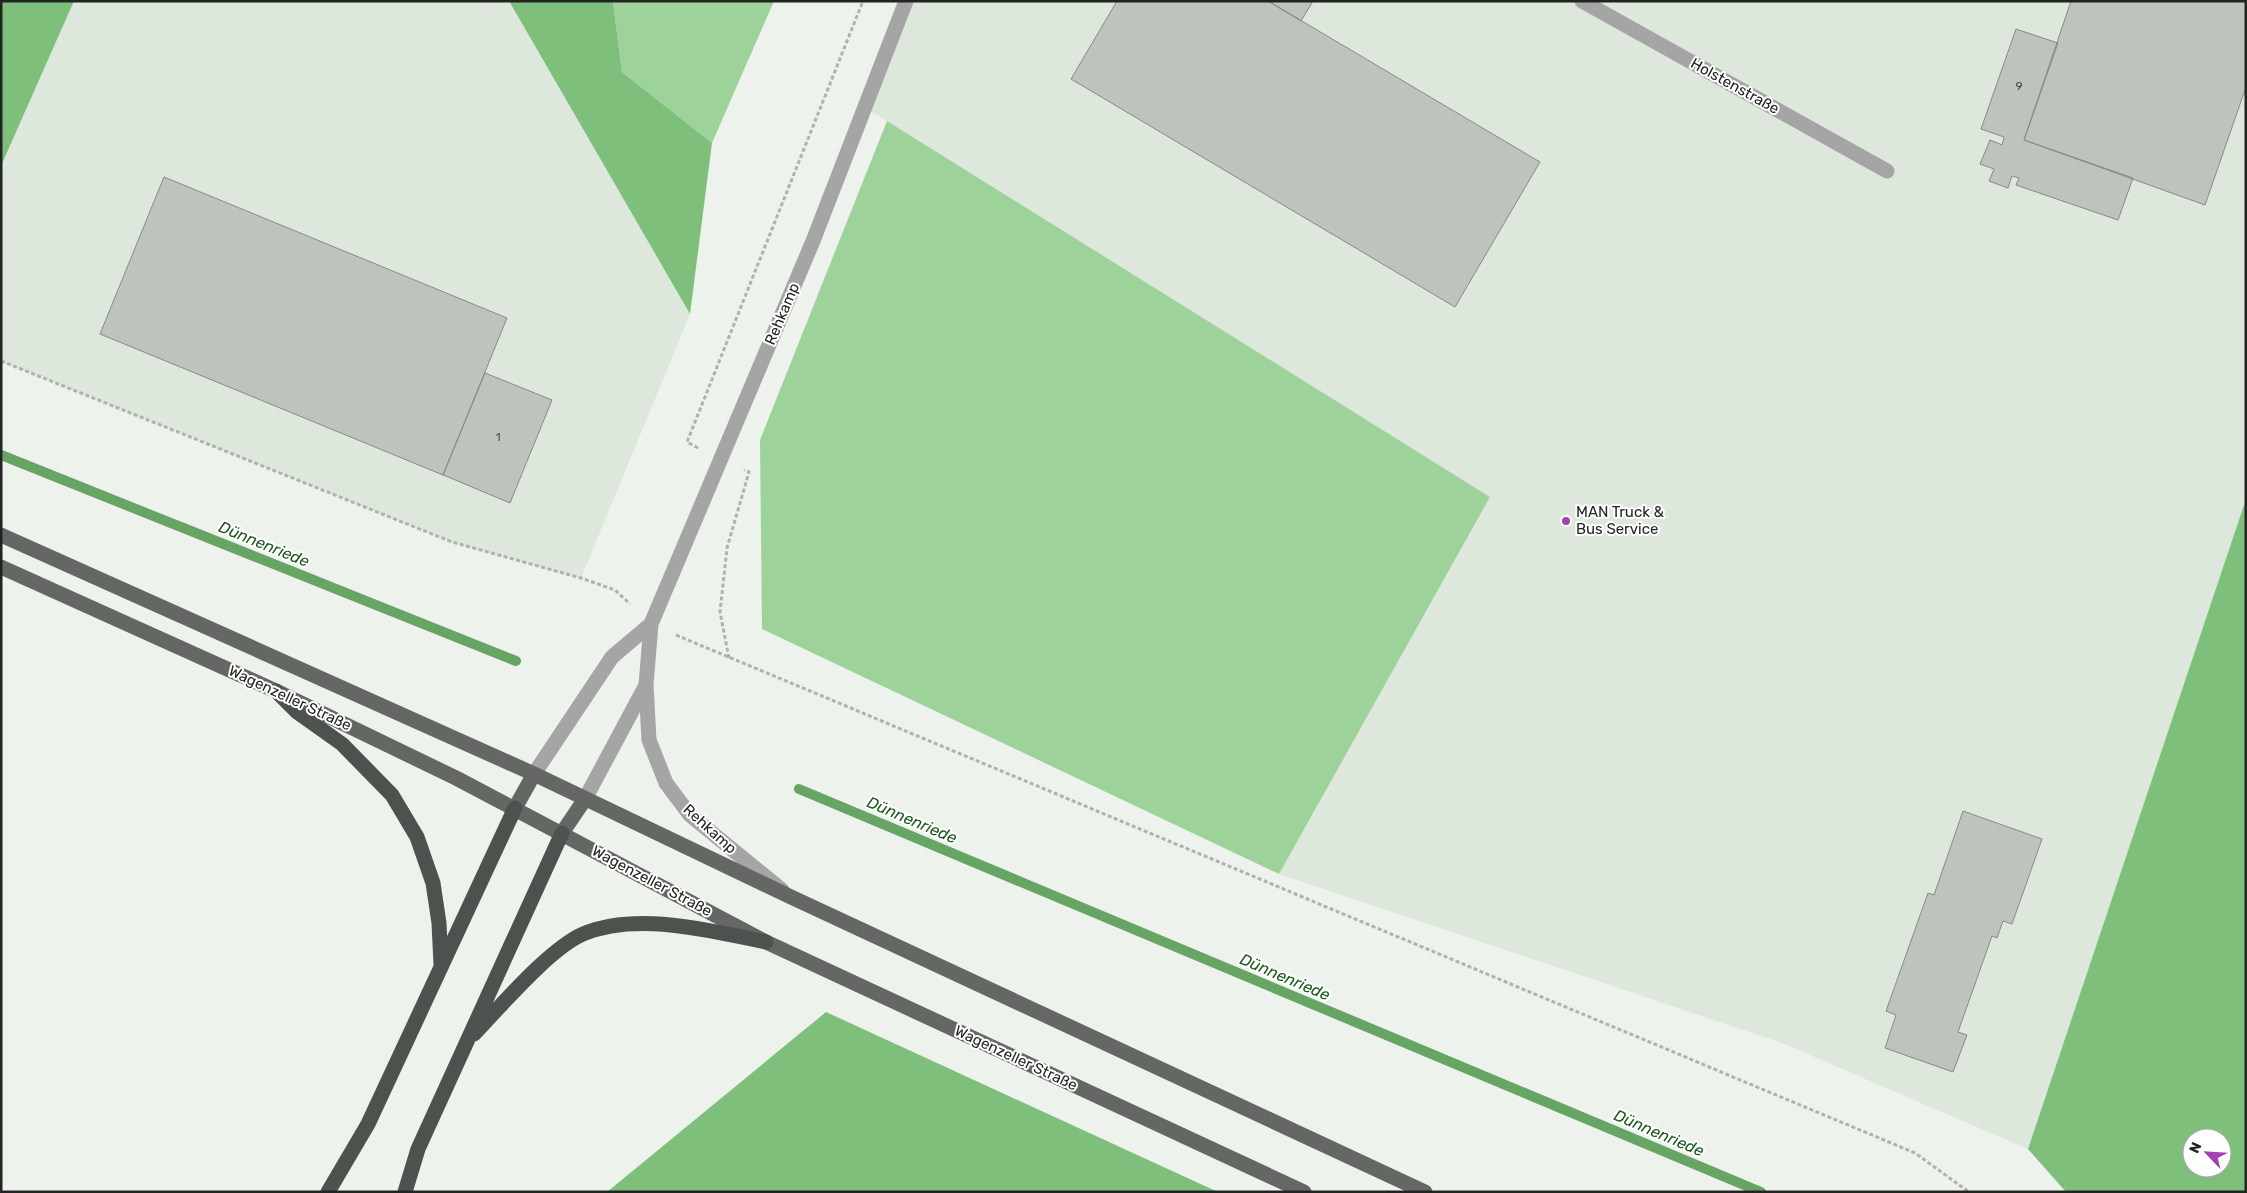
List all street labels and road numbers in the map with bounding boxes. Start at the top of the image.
street label: Holstenstraße [1688,54,1782,118]
street label: Rehkamp [761,280,803,348]
street label: Wagenzeller Straße [226,662,354,734]
street label: Rehkamp [680,800,740,858]
street label: Wagenzeller Straße [589,842,715,920]
street label: Wagenzeller Straße [952,1022,1080,1094]

